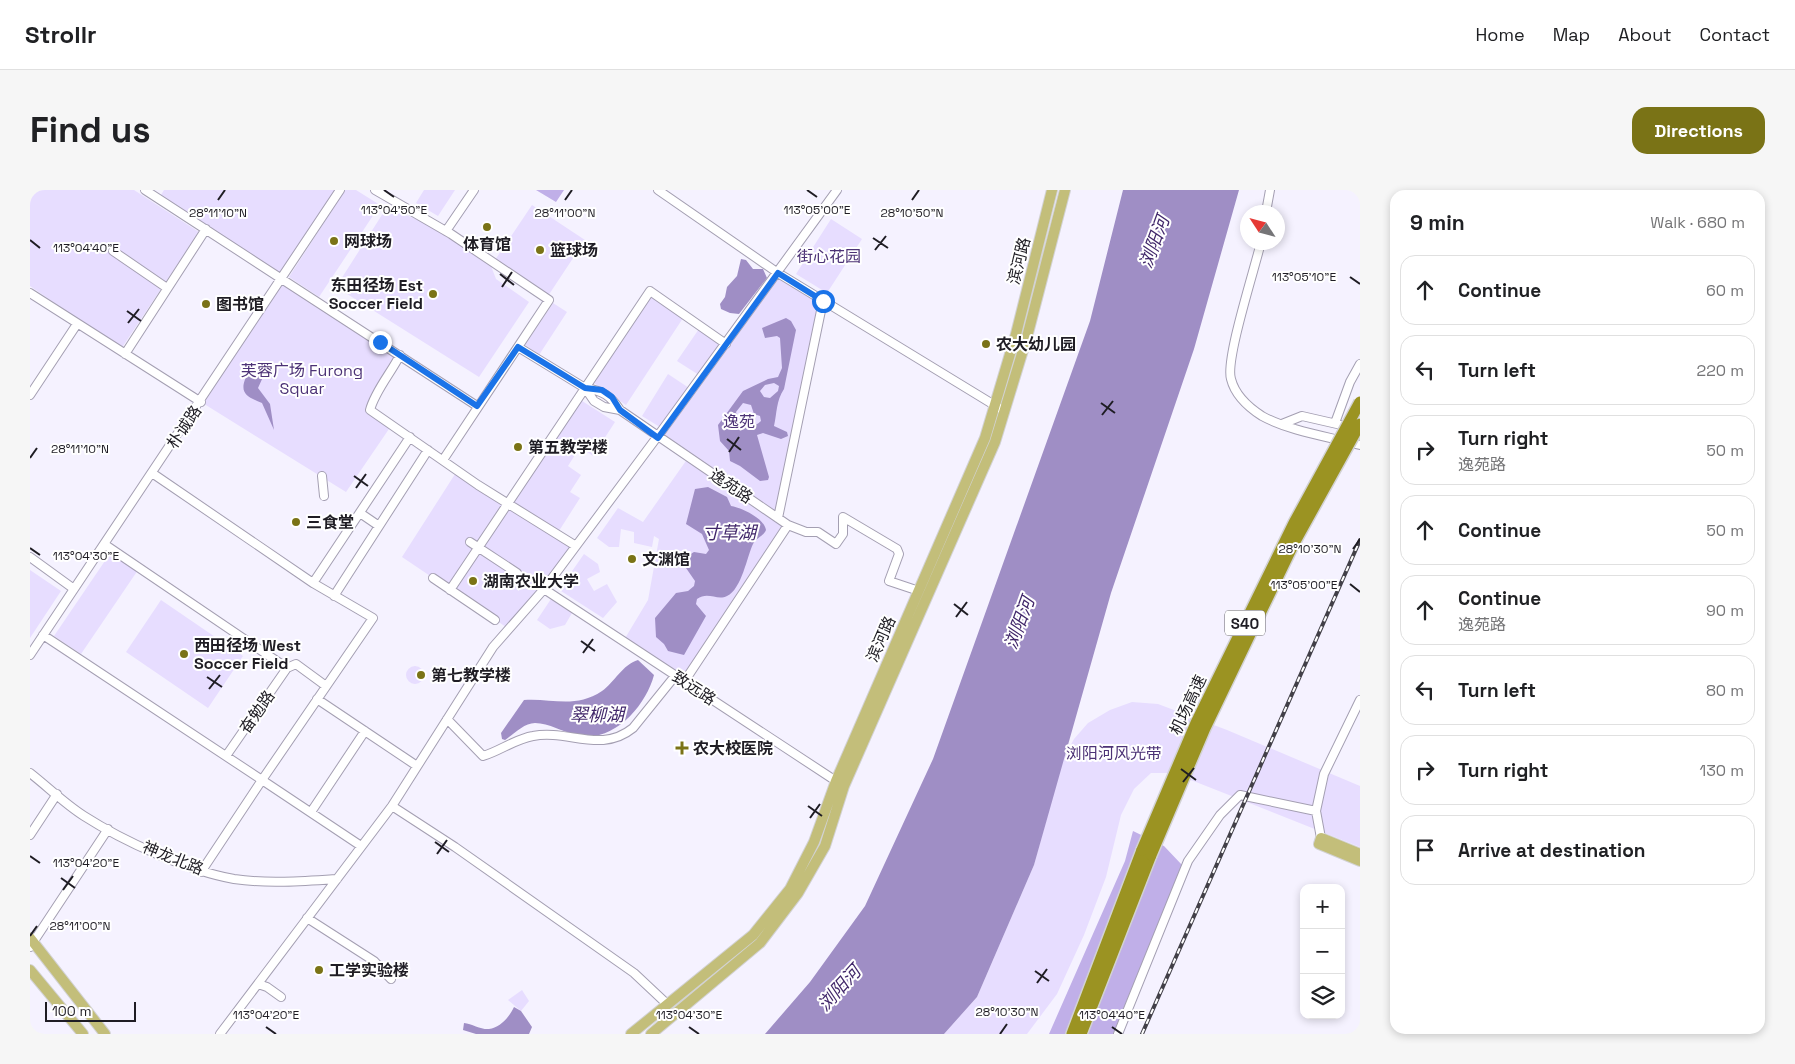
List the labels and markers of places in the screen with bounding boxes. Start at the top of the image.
marker: 体育馆 [481,221,493,233]
place label: 网球场 [344,231,392,252]
place label: 体育馆 [463,234,511,255]
marker: 网球场 [328,235,340,247]
place label: 篮球场 [550,240,598,261]
marker: 篮球场 [534,244,546,256]
place label: 东田径场 Est Soccer Field [329,275,423,314]
marker: 东田径场 Est Soccer Field [427,288,439,300]
place label: 图书馆 [216,294,264,315]
marker: 图书馆 [200,298,212,310]
place label: 农大幼儿园 [996,334,1076,355]
marker: 农大幼儿园 [980,338,992,350]
place label: 第五教学楼 [528,437,608,458]
marker: 第五教学楼 [512,441,524,453]
place label: 三食堂 [306,512,354,533]
marker: 三食堂 [290,516,302,528]
place label: 文渊馆 [642,549,690,570]
marker: 文渊馆 [626,553,638,565]
place label: 湖南农业大学 [483,571,579,592]
marker: 湖南农业大学 [467,575,479,587]
place label: 西田径场 West Soccer Field [194,635,301,674]
marker: 西田径场 West Soccer Field [178,648,190,660]
place label: 第七教学楼 [431,665,511,686]
marker: 第七教学楼 [415,669,427,681]
place label: 农大校医院 [693,738,773,759]
marker: 农大校医院 [675,741,689,755]
place label: 工学实验楼 [329,960,409,981]
marker: 工学实验楼 [313,964,325,976]

